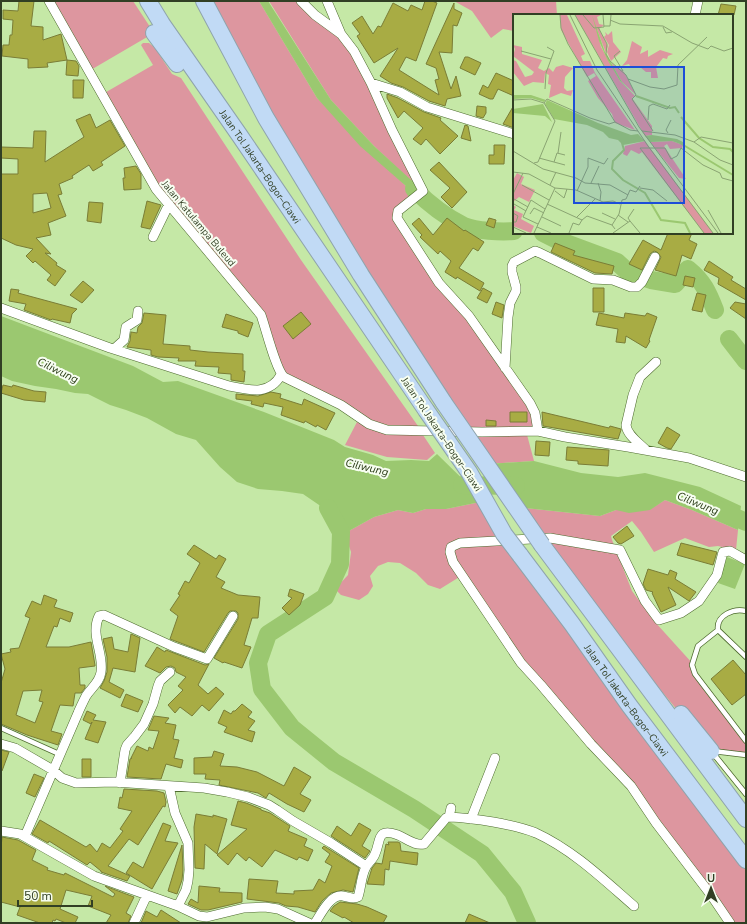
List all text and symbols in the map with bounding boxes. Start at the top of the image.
inset map [513,14,733,234]
street label: Jalan Tol Jakarta–Bogor–Ciawi [215,106,303,227]
street label: Jalan Katulampa Buleud [157,177,238,270]
water label: Ciliwung [35,354,81,387]
street label: Jalan Tol Jakarta–Bogor–Ciawi [397,374,485,494]
water label: Ciliwung [344,455,390,480]
water label: Ciliwung [675,488,721,519]
street label: Jalan Tol Jakarta–Bogor–Ciawi [580,641,671,759]
north arrow [691,868,731,908]
text: U [707,871,715,886]
scale bar [18,882,92,908]
text: 50 m [24,888,52,904]

